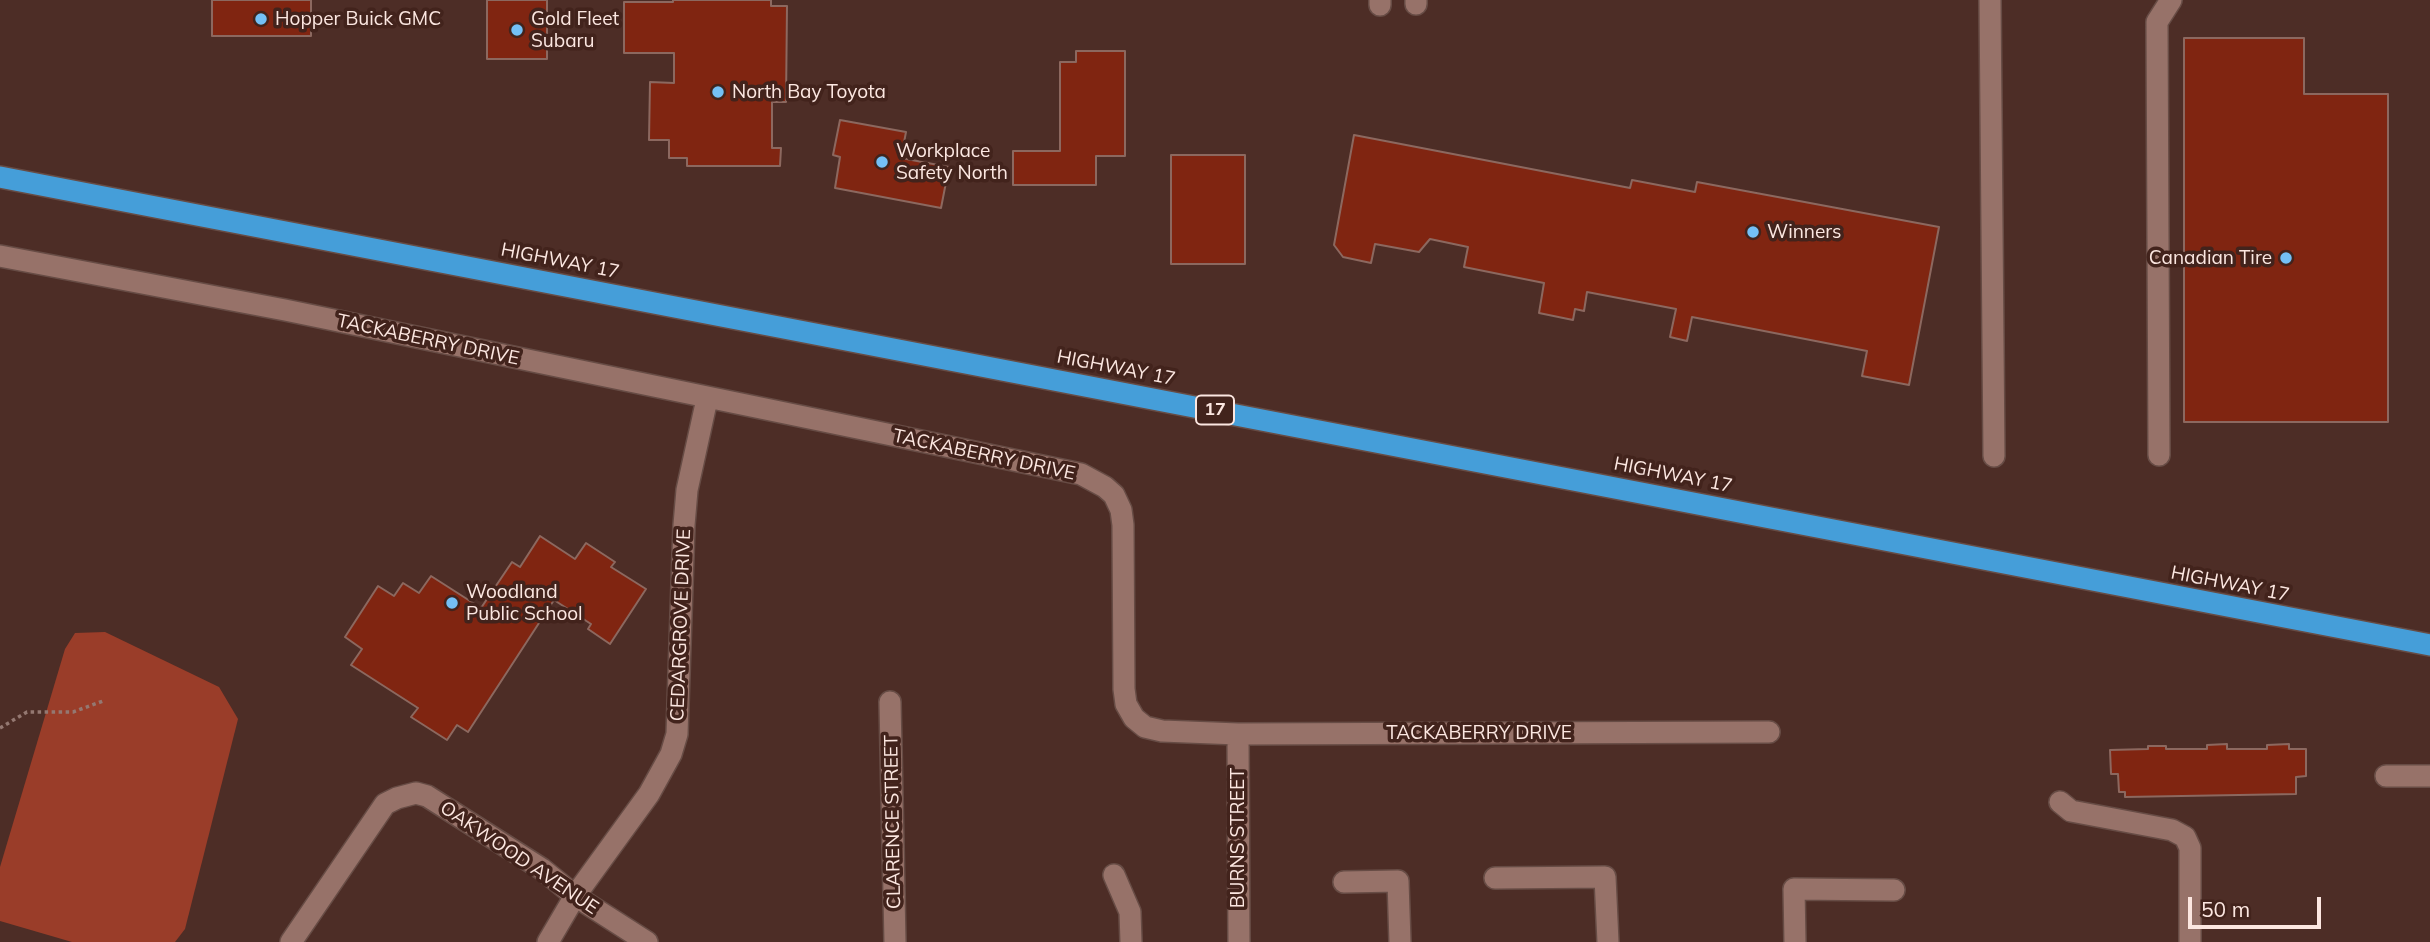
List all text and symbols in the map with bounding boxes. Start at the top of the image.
place label: Hopper Buick GMC [275,8,441,30]
place label: Gold Fleet Subaru [531,8,619,52]
marker: Hopper Buick GMC [253,11,269,27]
marker: Gold Fleet Subaru [509,22,525,38]
place label: North Bay Toyota [732,81,886,103]
marker: North Bay Toyota [710,84,726,100]
place label: Workplace Safety North [896,140,1008,184]
marker: Workplace Safety North [874,154,890,170]
place label: Winners [1767,221,1841,243]
marker: Winners [1745,224,1761,240]
street label: HIGHWAY 17 [499,238,621,284]
place label: Canadian Tire [2149,247,2272,269]
marker: Canadian Tire [2278,250,2294,266]
street label: TACKABERRY DRIVE [335,310,521,370]
street label: HIGHWAY 17 [1055,345,1177,391]
road number: 17 [1196,396,1234,424]
street label: TACKABERRY DRIVE [891,425,1077,485]
street label: HIGHWAY 17 [1612,452,1734,498]
street label: CEDARGROVE DRIVE [666,528,696,722]
street label: HIGHWAY 17 [2169,561,2291,607]
place label: Woodland Public School [466,581,583,625]
marker: Woodland Public School [444,595,460,611]
street label: TACKABERRY DRIVE [1386,722,1572,744]
street label: CLARENCE STREET [880,735,906,909]
street label: BURNS STREET [1227,768,1249,908]
street label: OAKWOOD AVENUE [435,797,603,919]
scale bar [2192,883,2325,927]
text: 50 m [2201,896,2250,922]

